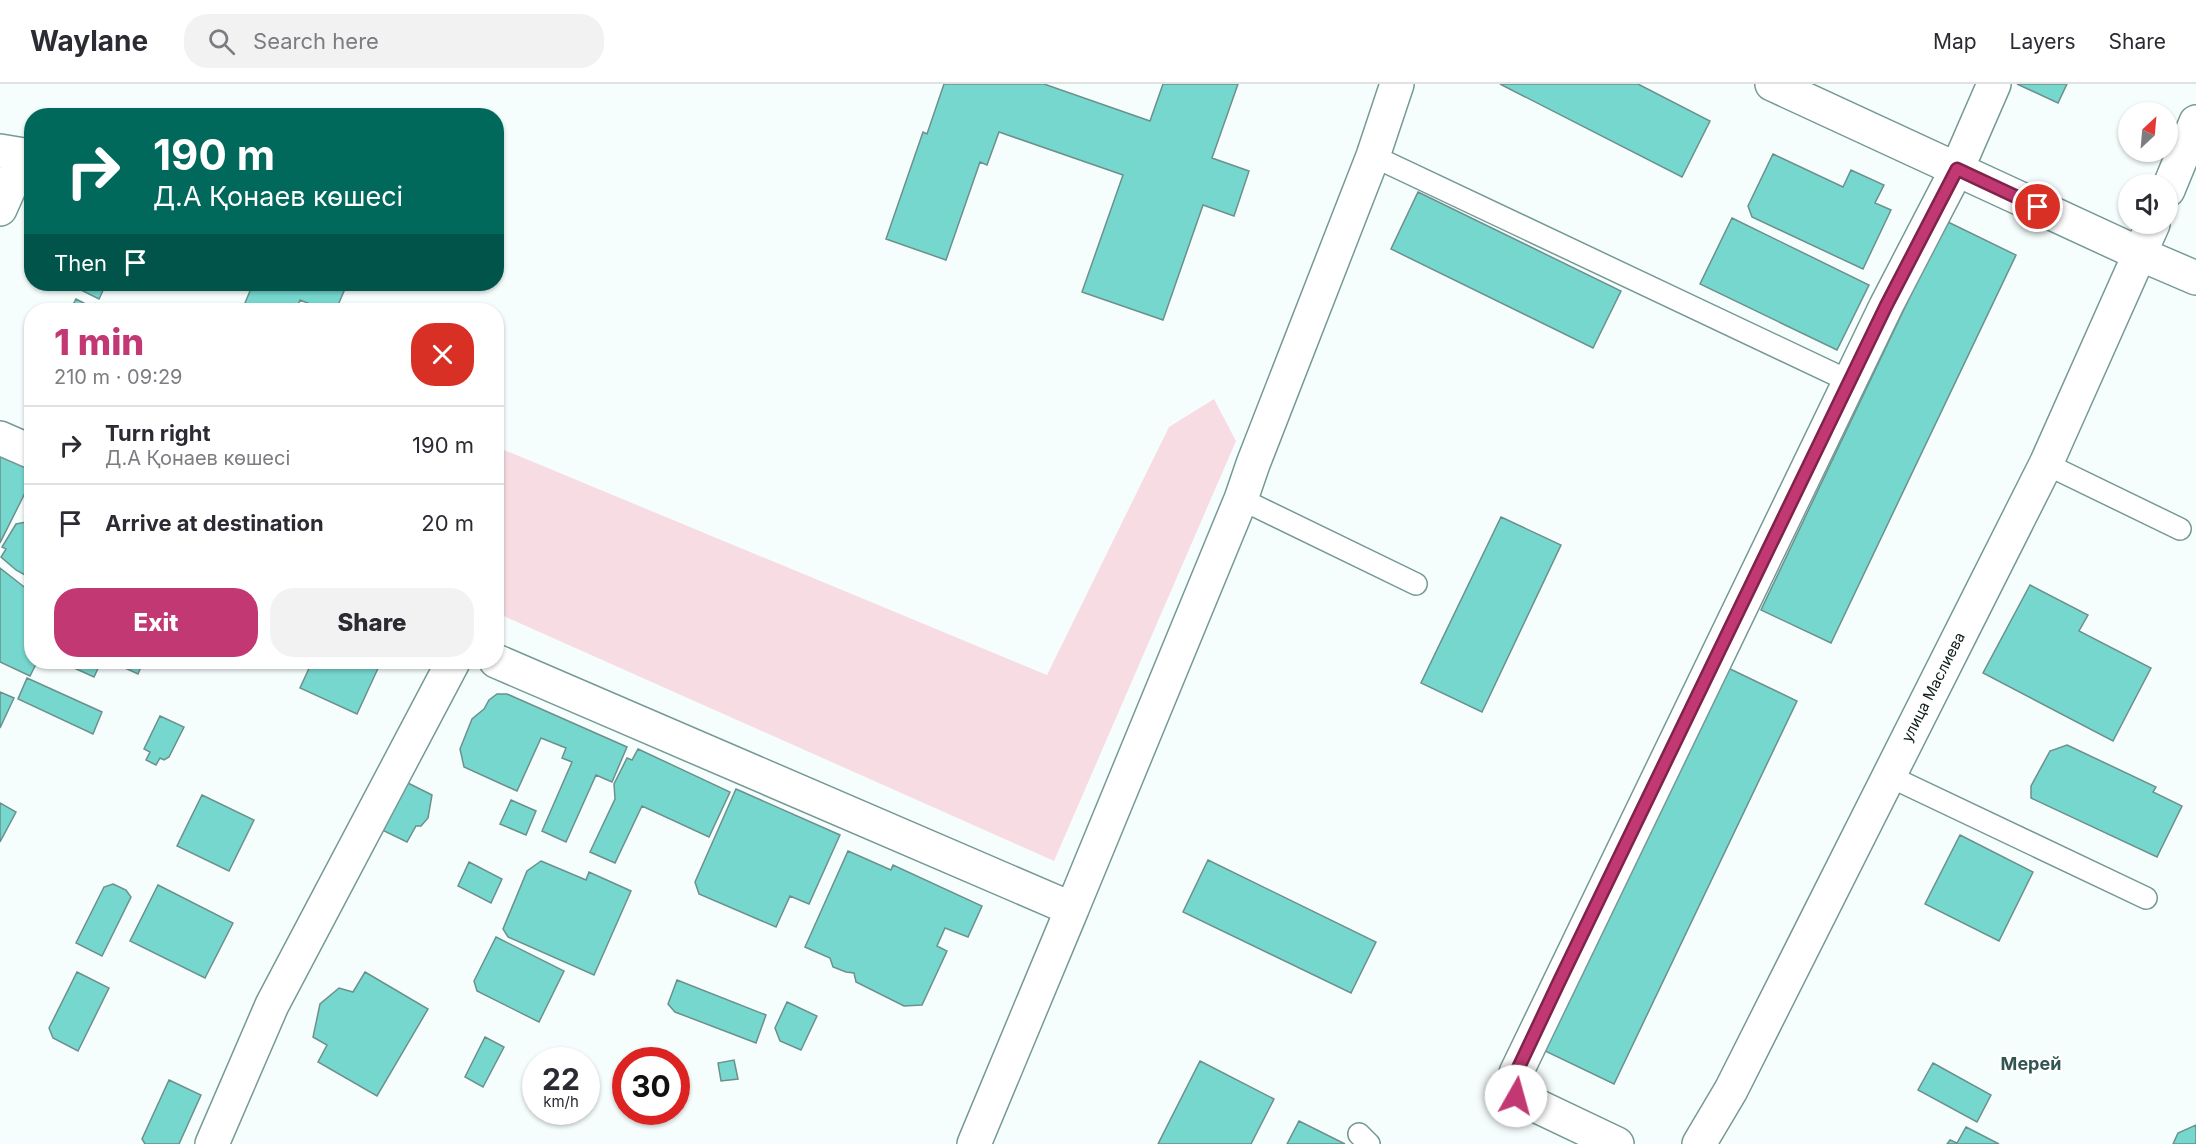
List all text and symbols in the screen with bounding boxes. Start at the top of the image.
search box [184,14,604,68]
text: Waylane [30,24,148,58]
icon: search [205,25,238,58]
text: Search here [253,28,379,54]
text: Map [1933,29,1977,54]
text: Layers [2010,29,2076,54]
text: Share [2109,29,2166,54]
north arrow [2118,102,2178,162]
map controls [2118,102,2178,234]
text: 190 m [153,129,275,180]
icon: right [54,132,132,210]
button: sound [2118,174,2178,234]
text: Д.А Қонаев көшесі [153,180,403,213]
pin [2012,181,2063,232]
icon: arrive [2021,190,2054,223]
icon: arrive [119,246,152,279]
text: Then [54,250,107,276]
text: 1 min [54,320,144,364]
button: close [411,323,474,386]
text: 210 m · 09:29 [54,365,183,389]
text: Turn right [105,420,211,446]
icon: right [54,429,87,462]
text: 190 m [412,432,474,458]
text: Д.А Қонаев көшесі [105,446,290,470]
icon: arrive [54,507,87,540]
text: Arrive at destination [105,510,324,536]
text: 20 m [421,510,474,536]
button: Exit [54,588,258,657]
button: Share [270,588,474,657]
street label: улица Маслиева [1897,629,1969,745]
speed limit sign: 30 [612,1047,690,1125]
district label: Мерей [2001,1053,2061,1074]
text: 22 [542,1061,580,1097]
position arrow [1484,1064,1548,1128]
text: km/h [543,1092,579,1111]

